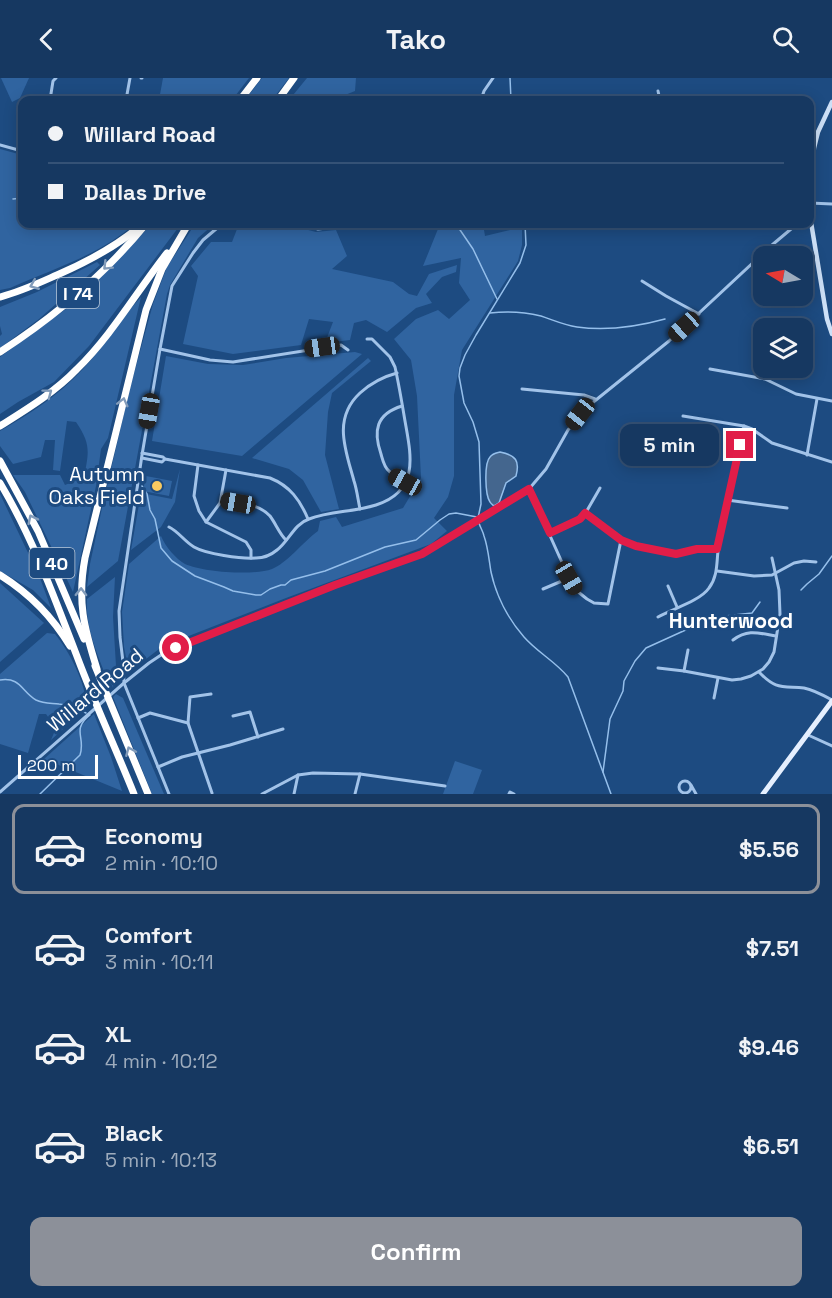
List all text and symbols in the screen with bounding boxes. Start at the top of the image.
text: Tako [386,22,446,57]
icon: back [30,23,63,56]
icon: search [769,23,802,56]
text: Willard Road [84,120,216,148]
text: Dallas Drive [84,178,206,206]
north arrow [753,246,813,306]
map controls [753,246,813,378]
one-way arrow [103,259,114,270]
one-way arrow [29,278,40,290]
road number: I 74 [57,278,99,308]
car [665,308,703,346]
button: layers [753,318,813,378]
car [303,336,341,358]
one-way arrow [42,390,53,401]
car [137,392,161,430]
car [562,394,598,434]
one-way arrow [115,397,128,407]
callout: 5 min [620,424,719,466]
route end [726,431,753,458]
text: 5 min [644,432,695,458]
place label: Autumn Oaks Field [49,461,145,510]
car [385,465,425,499]
marker: Autumn Oaks Field [150,479,164,493]
car [219,491,257,515]
one-way arrow [28,515,39,526]
road number: I 40 [29,548,74,578]
car [552,558,586,598]
one-way arrow [75,587,87,596]
district label: Hunterwood [669,607,793,634]
route start [162,634,189,661]
street label: Willard Road [41,642,149,738]
one-way arrow [125,746,137,757]
scale bar [18,752,98,780]
text: 200 m [27,755,75,776]
icon: car [33,822,87,876]
text: Economy [105,822,203,850]
text: $5.56 [739,835,799,863]
text: 2 min · 10:10 [105,850,218,876]
icon: car [33,921,87,975]
text: Comfort [105,921,193,949]
text: $7.51 [746,934,799,962]
text: 3 min · 10:11 [105,949,214,975]
icon: car [33,1020,87,1074]
text: XL [105,1020,131,1048]
text: $9.46 [738,1033,799,1061]
text: 4 min · 10:12 [105,1048,218,1074]
icon: car [33,1119,87,1173]
text: Black [105,1119,163,1147]
text: $6.51 [743,1132,799,1160]
text: 5 min · 10:13 [105,1147,217,1173]
button: Confirm [30,1217,802,1286]

